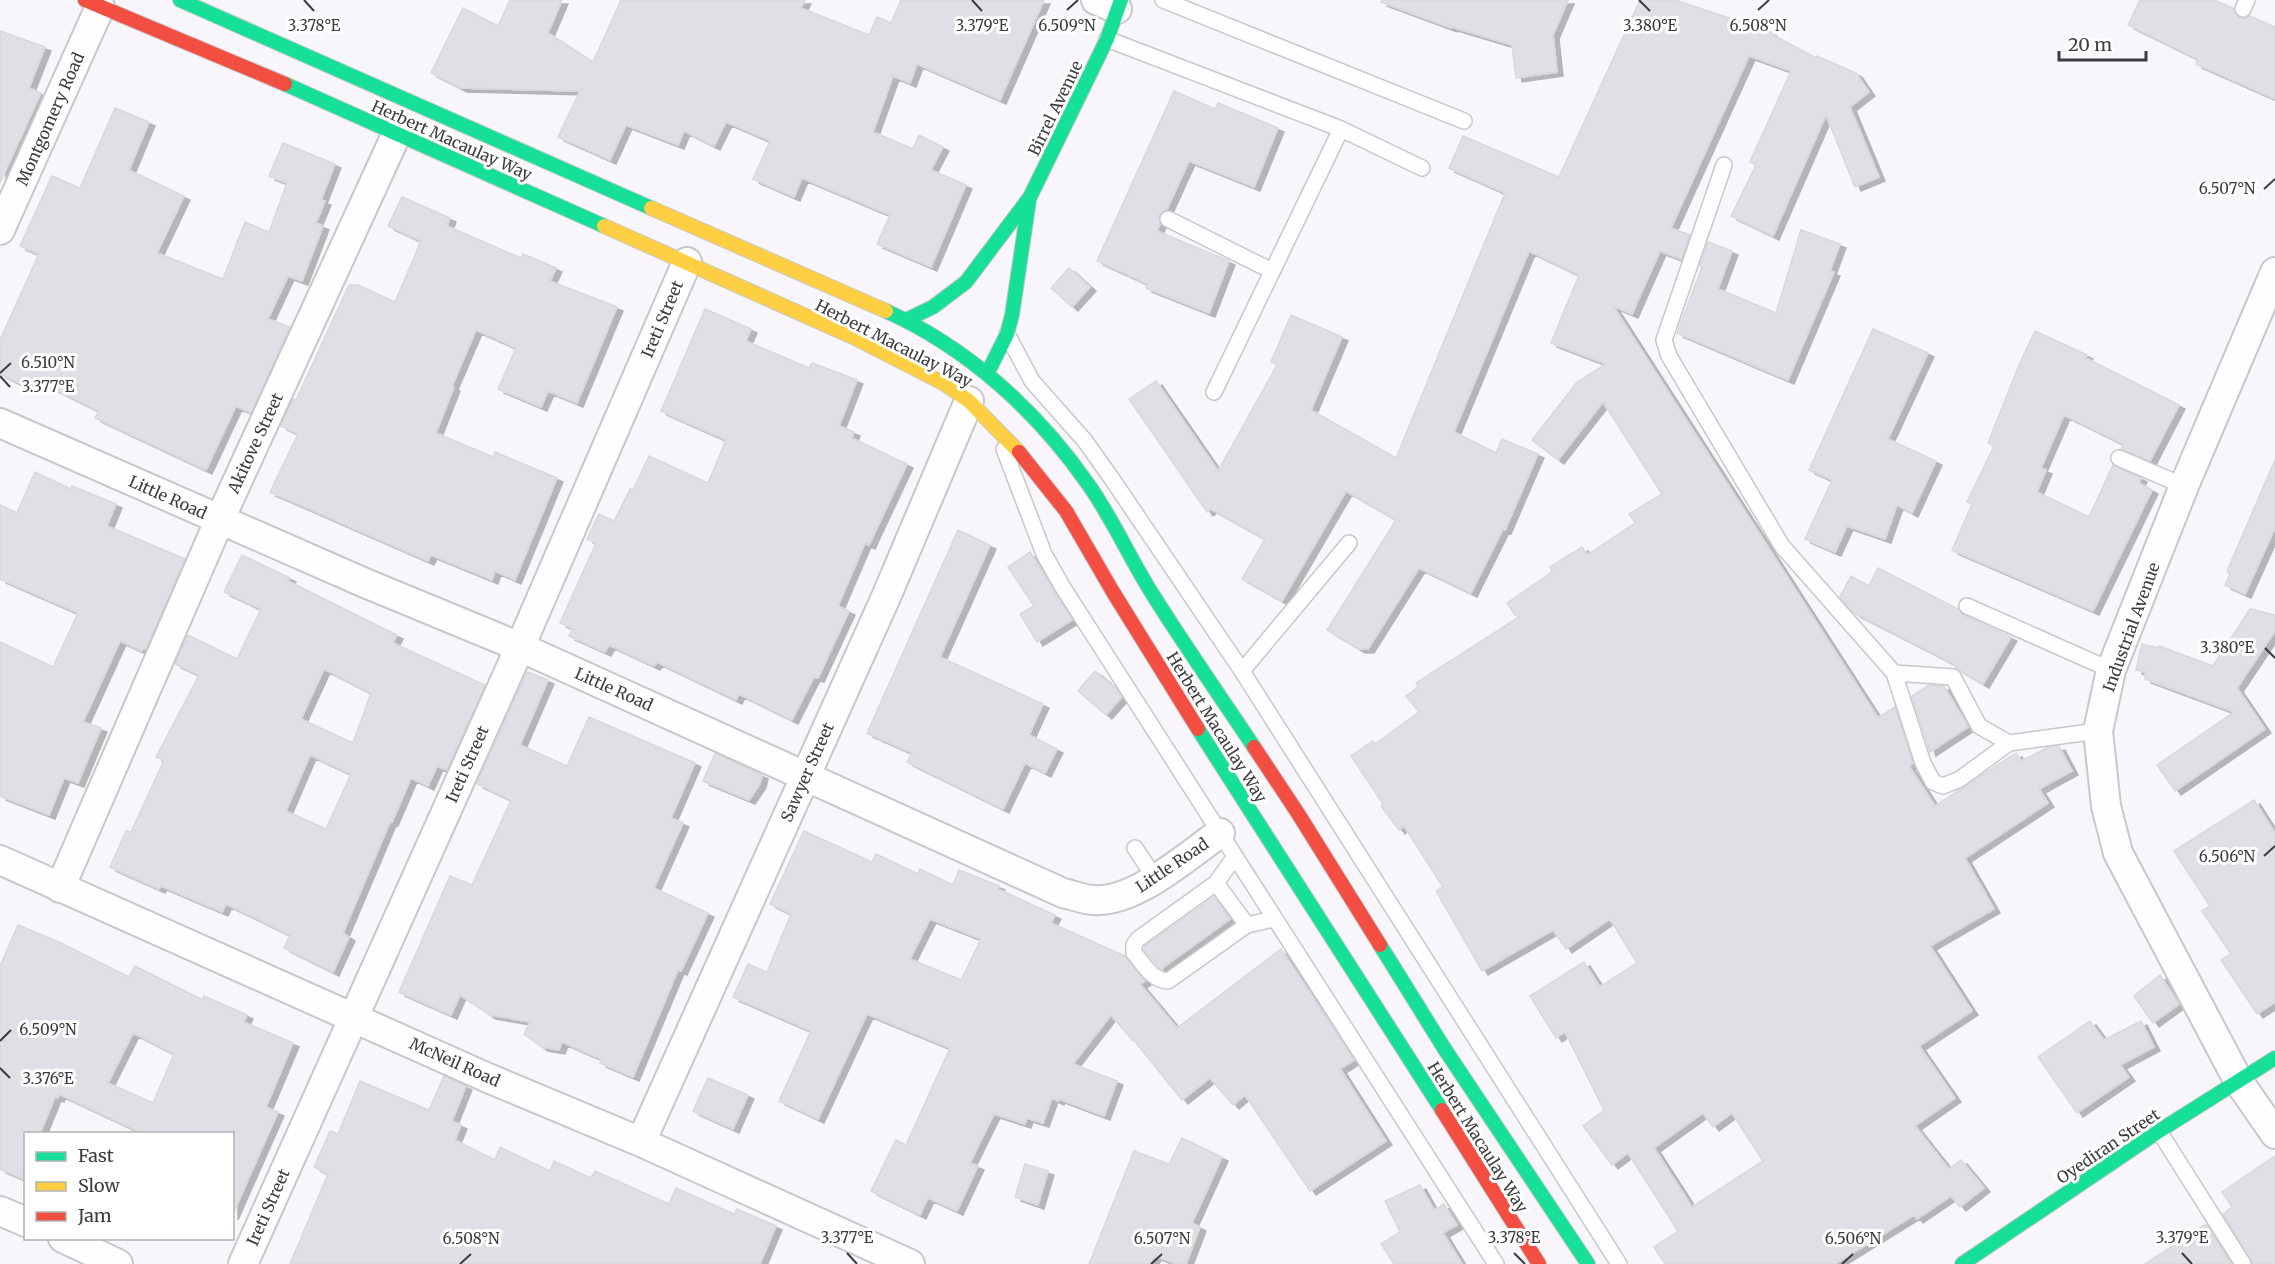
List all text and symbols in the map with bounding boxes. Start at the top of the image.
text: 3.378°E [288,16,341,35]
text: 3.379°E [956,16,1009,35]
text: 6.509°N [1038,16,1096,35]
text: 3.380°E [1623,16,1678,35]
text: 6.508°N [1729,16,1787,35]
scale bar [2059,24,2146,62]
text: 20 m [2068,33,2112,56]
street label: Montgomery Road [12,49,89,189]
street label: Birrel Avenue [1023,57,1087,159]
street label: Herbert Macaulay Way [369,96,536,185]
text: 6.507°N [2199,179,2256,198]
street label: Ireti Street [637,277,688,361]
street label: Herbert Macaulay Way [812,295,976,392]
text: 6.510°N [21,353,75,372]
text: 3.377°E [22,377,75,396]
street label: Akitove Street [223,389,287,497]
street label: Little Road [126,471,210,523]
street label: Industrial Avenue [2098,560,2164,694]
text: 3.380°E [2200,638,2255,657]
street label: Herbert Macaulay Way [1163,648,1272,806]
street label: Little Road [572,663,656,715]
street label: Sawyer Street [776,718,838,825]
street label: Ireti Street [441,722,493,806]
street label: Little Road [1132,833,1212,897]
text: 6.506°N [2199,847,2256,866]
text: 6.509°N [19,1020,77,1039]
street label: McNeil Road [407,1033,504,1091]
street label: Herbert Macaulay Way [1424,1058,1533,1216]
text: 3.376°E [22,1069,74,1088]
street label: Oyediran Street [2053,1104,2164,1188]
legend [24,1132,234,1240]
text: Fast [78,1144,114,1167]
street label: Ireti Street [242,1165,294,1249]
text: Slow [78,1174,121,1197]
text: Jam [77,1204,112,1227]
text: 3.377°E [821,1228,874,1247]
text: 3.378°E [1488,1228,1541,1247]
text: 3.379°E [2156,1228,2209,1247]
text: 6.508°N [442,1229,500,1248]
text: 6.507°N [1134,1229,1191,1248]
text: 6.506°N [1825,1229,1882,1248]

